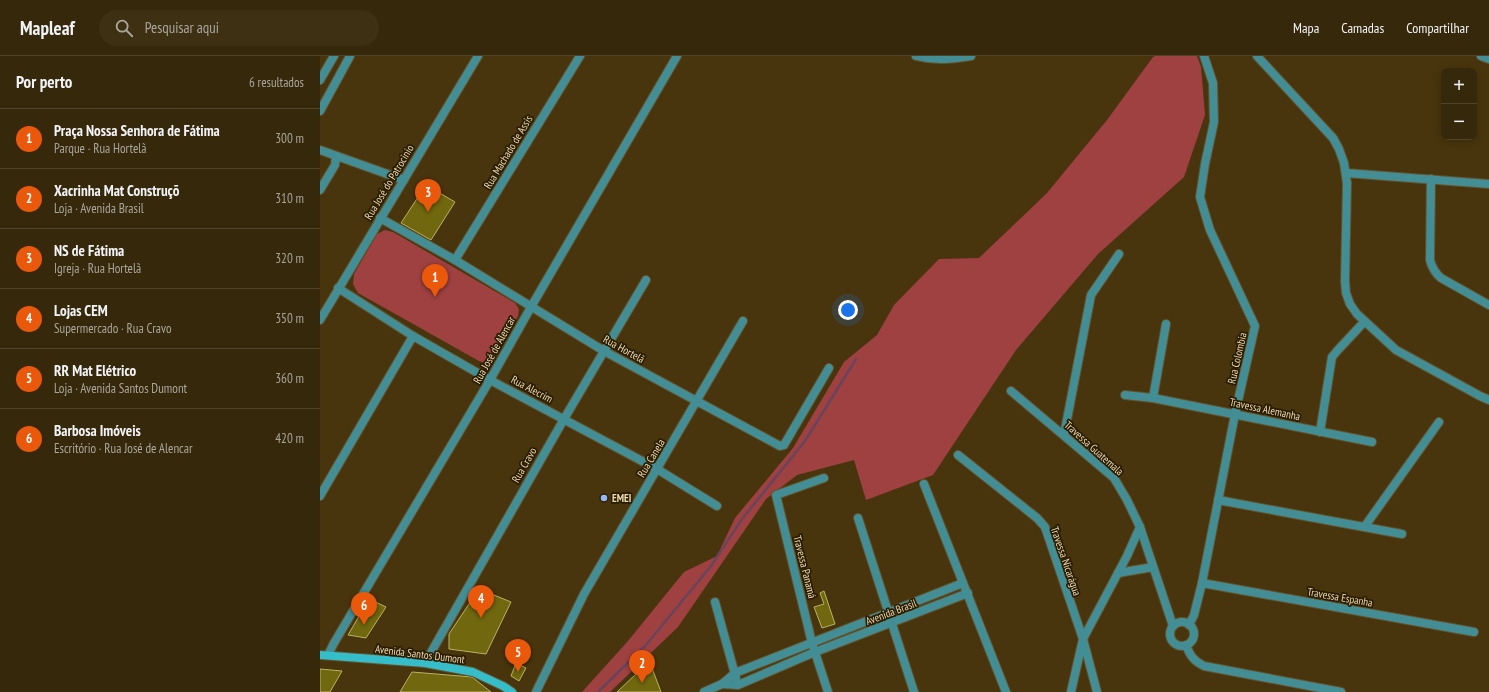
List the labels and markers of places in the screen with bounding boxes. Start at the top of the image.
pin: 3 [415,179,441,212]
pin: 1 [422,264,448,297]
place label: EMEI [612,491,631,505]
marker: EMEI [599,493,609,503]
pin: 4 [468,585,494,618]
pin: 6 [351,592,377,625]
pin: 5 [505,639,531,672]
pin: 2 [629,650,655,683]

